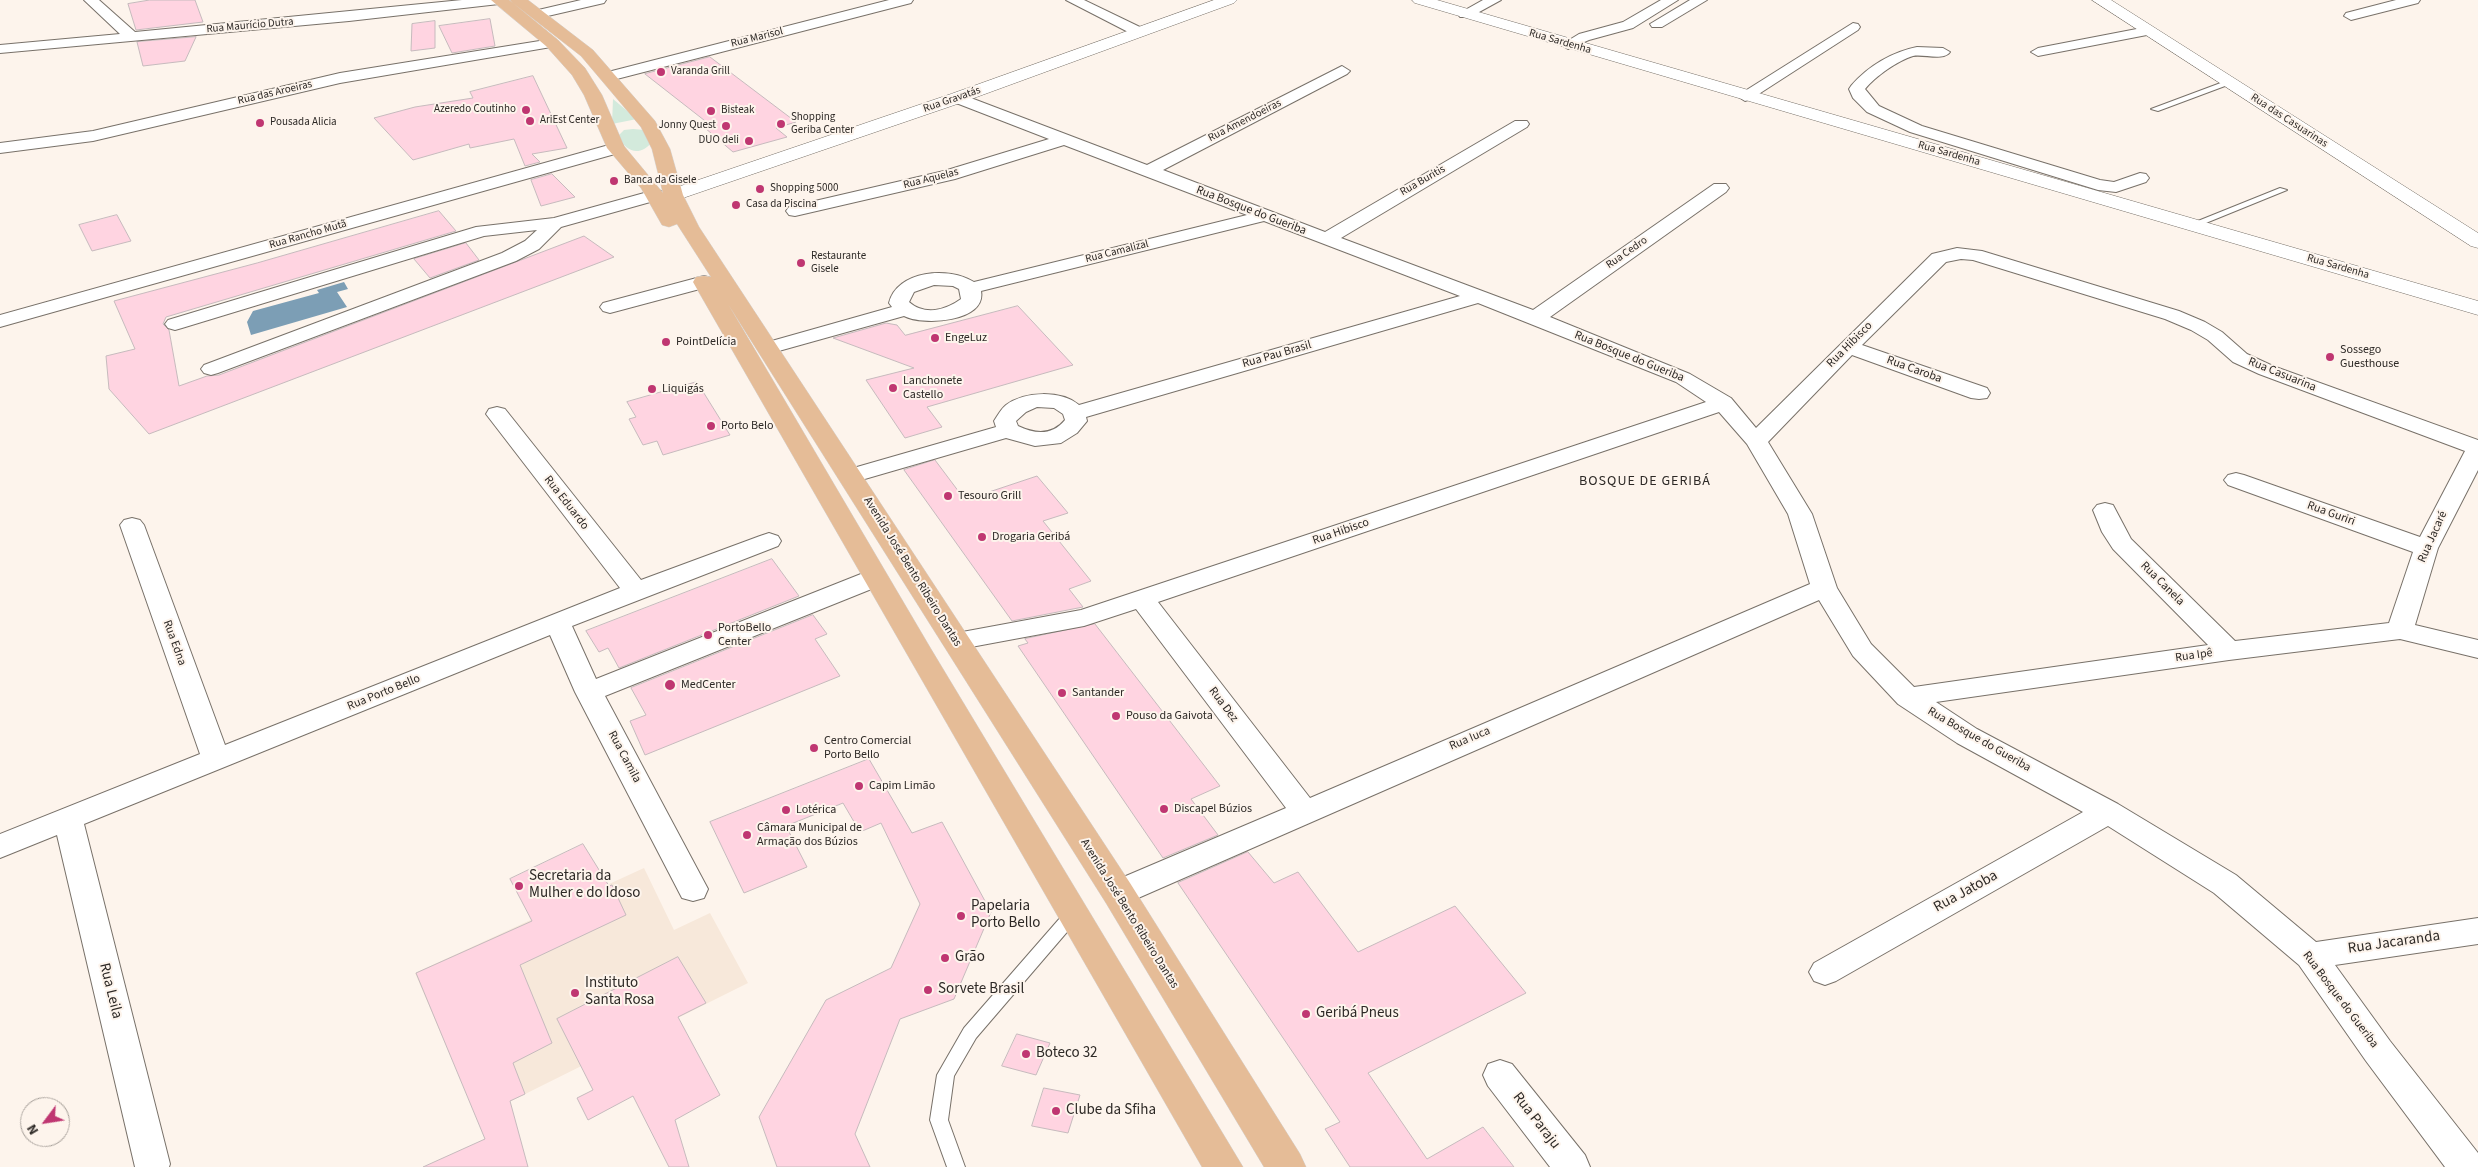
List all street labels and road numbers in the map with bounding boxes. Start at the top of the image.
street label: Rua Maurício Dutra [206,16,294,36]
street label: Rua Marisol [729,25,785,51]
street label: Rua Sardenha [1527,27,1593,57]
street label: Rua das Aroeiras [237,78,313,108]
street label: Rua Gravatás [922,84,982,116]
street label: Rua das Casuarinas [2248,91,2330,151]
street label: Rua Amendoeiras [1206,97,1284,145]
street label: Rua Sardenha [1916,139,1982,169]
street label: Rua Buritis [1398,163,1448,199]
street label: Rua Aquelas [902,166,960,192]
street label: Rua Bosque do Gueriba [1194,183,1308,239]
street label: Rua Rancho Mutã [268,218,348,252]
street label: Rua Cedro [1604,234,1650,272]
street label: Rua Camalizal [1084,238,1150,266]
street label: Rua Sardenha [2305,252,2371,282]
street label: Rua Hibisco [1824,319,1876,371]
street label: Rua Bosque do Gueriba [1572,328,1686,386]
street label: Rua Pau Brasil [1241,338,1313,372]
street label: Rua Caroba [1884,353,1944,387]
street label: Rua Casuarina [2246,355,2318,395]
street label: Rua Eduardo [540,473,592,533]
street label: Avenida José Bento Ribeiro Dantas [860,495,964,649]
street label: Rua Guriri [2305,499,2357,529]
street label: Rua Jacaré [2415,509,2451,565]
street label: Rua Hibisco [1311,516,1371,548]
street label: Rua Canela [2137,559,2187,609]
street label: Rua Edna [159,618,189,668]
street label: Rua Ipê [2174,646,2214,666]
street label: Rua Porto Bello [345,672,423,714]
street label: Rua Dez [1205,685,1241,725]
street label: Rua Bosque do Gueriba [1925,705,2033,775]
street label: Rua Iuca [1447,724,1493,754]
street label: Rua Camila [604,729,644,785]
street label: Avenida José Bento Ribeiro Dantas [1077,837,1181,991]
street label: Rua Jatoba [1931,867,2001,917]
street label: Rua Jacaranda [2347,928,2441,958]
street label: Rua Bosque do Gueriba [2299,949,2381,1051]
street label: Rua Leila [94,961,126,1021]
street label: Rua Paraju [1508,1089,1564,1153]

